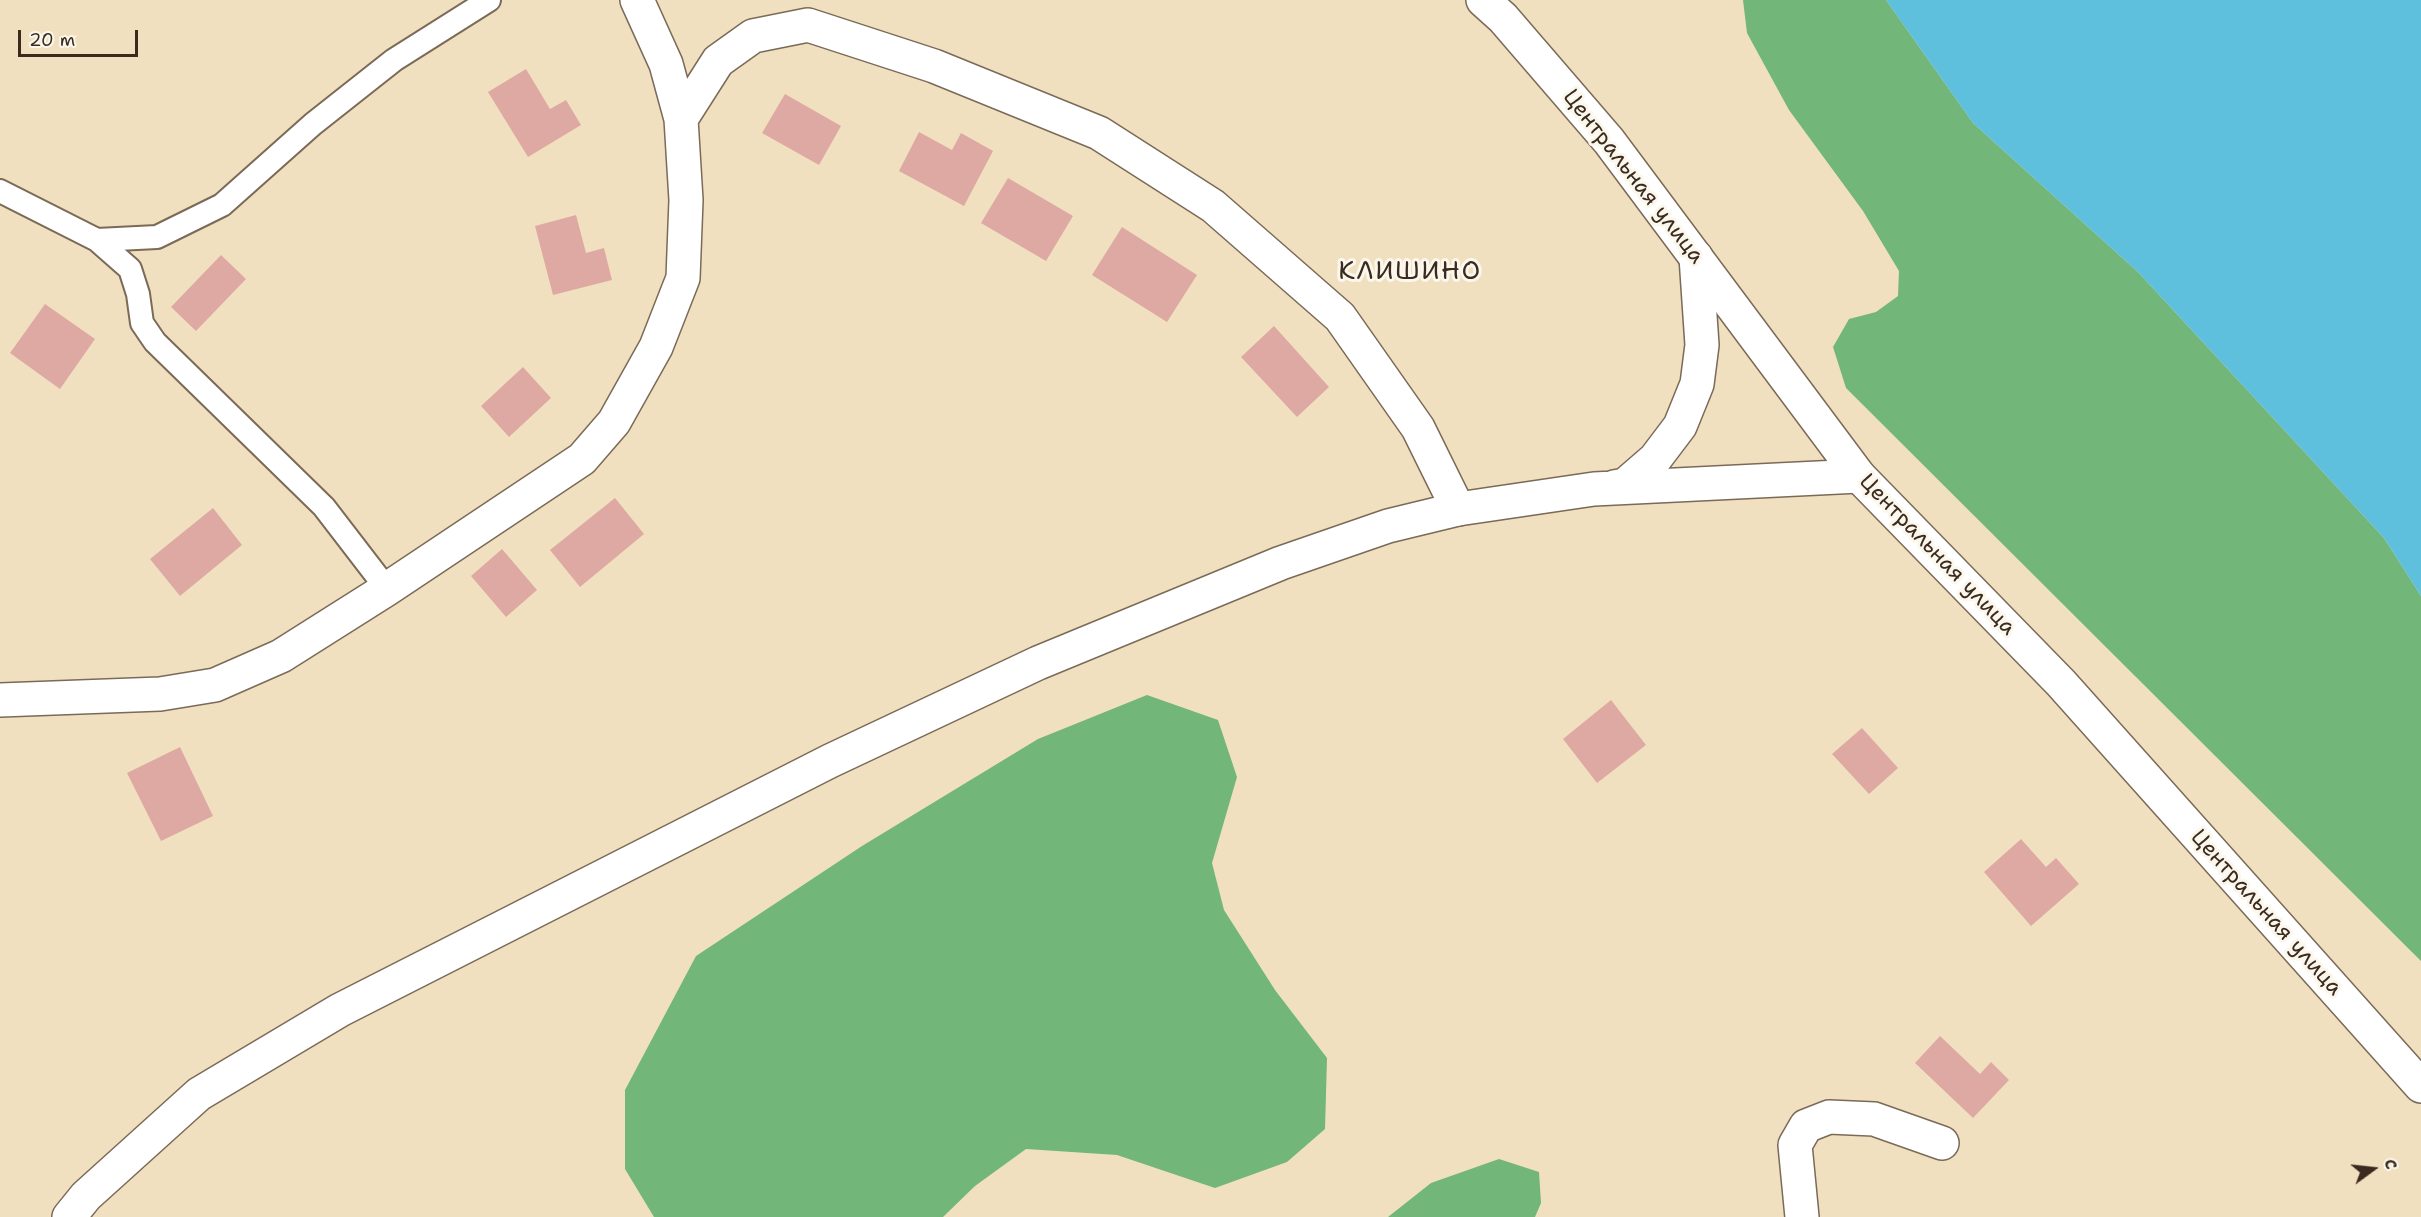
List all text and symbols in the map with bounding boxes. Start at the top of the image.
scale bar [21,18,141,56]
text: 20 m [29,28,75,52]
street label: Центральная улица [1557,85,1709,269]
district label: КЛИШИНО [1338,256,1482,288]
street label: Центральная улица [1853,469,2021,641]
street label: Центральная улица [2185,825,2347,1001]
north arrow [2343,1139,2403,1199]
text: С [2379,1157,2402,1172]

